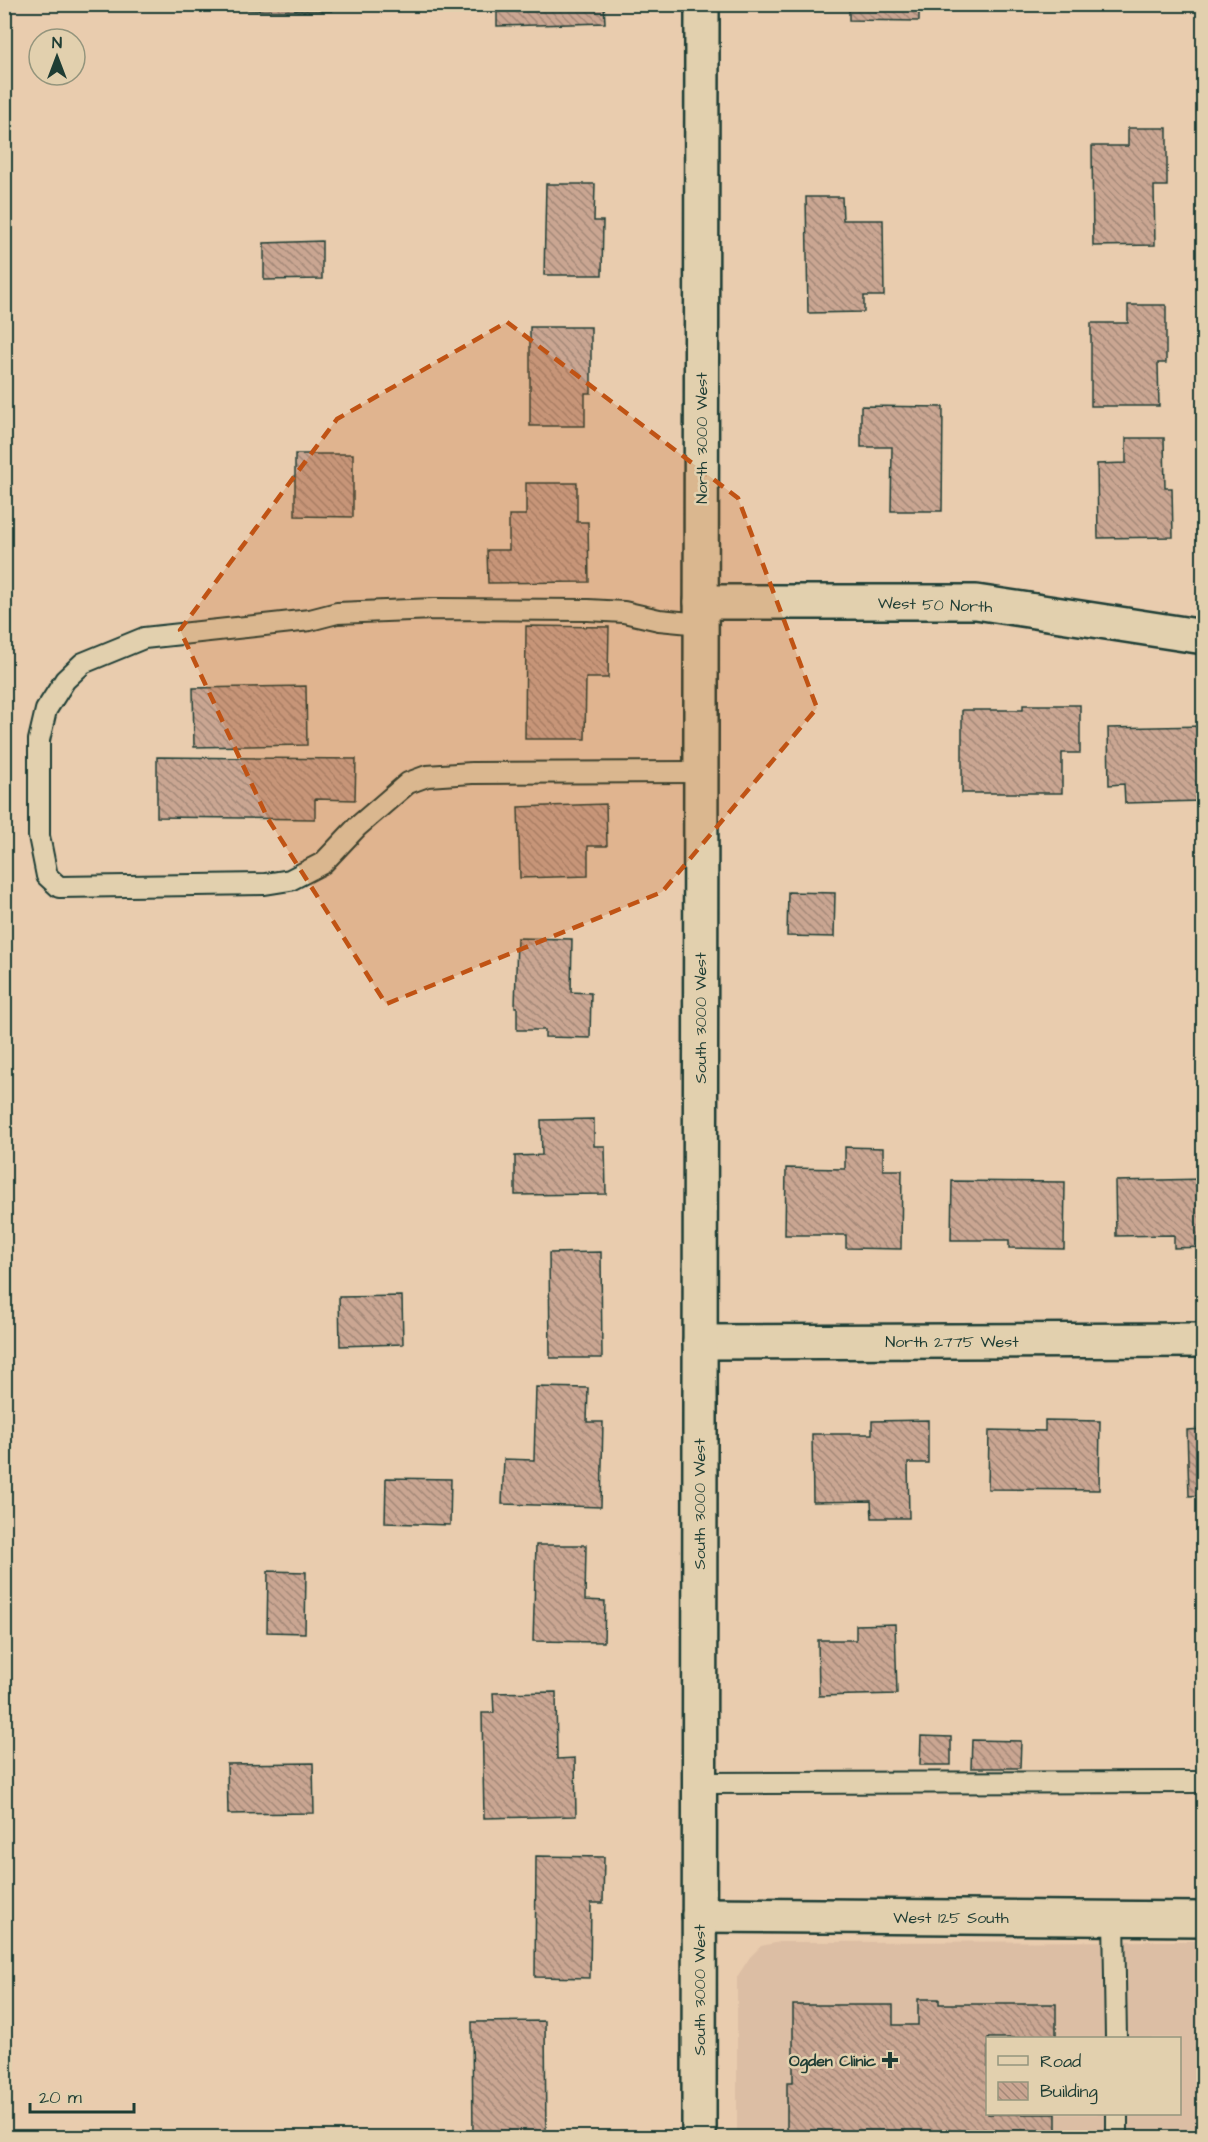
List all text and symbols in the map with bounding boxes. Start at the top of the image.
north arrow [27,27,87,87]
text: N [52,32,62,54]
street label: North 3000 West [691,372,713,504]
street label: West 50 North [877,592,993,618]
street label: South 3000 West [690,952,712,1084]
street label: North 2775 West [885,1331,1019,1353]
street label: South 3000 West [689,1438,711,1570]
street label: West 125 South [893,1907,1009,1929]
street label: South 3000 West [689,1924,711,2056]
legend [986,2037,1181,2115]
text: Road [1040,2049,1081,2074]
place label: Ogden Clinic [789,2050,877,2074]
marker: Ogden Clinic [881,2051,899,2069]
scale bar [30,2076,134,2114]
text: Building [1040,2079,1098,2105]
text: 20 m [39,2085,82,2110]

